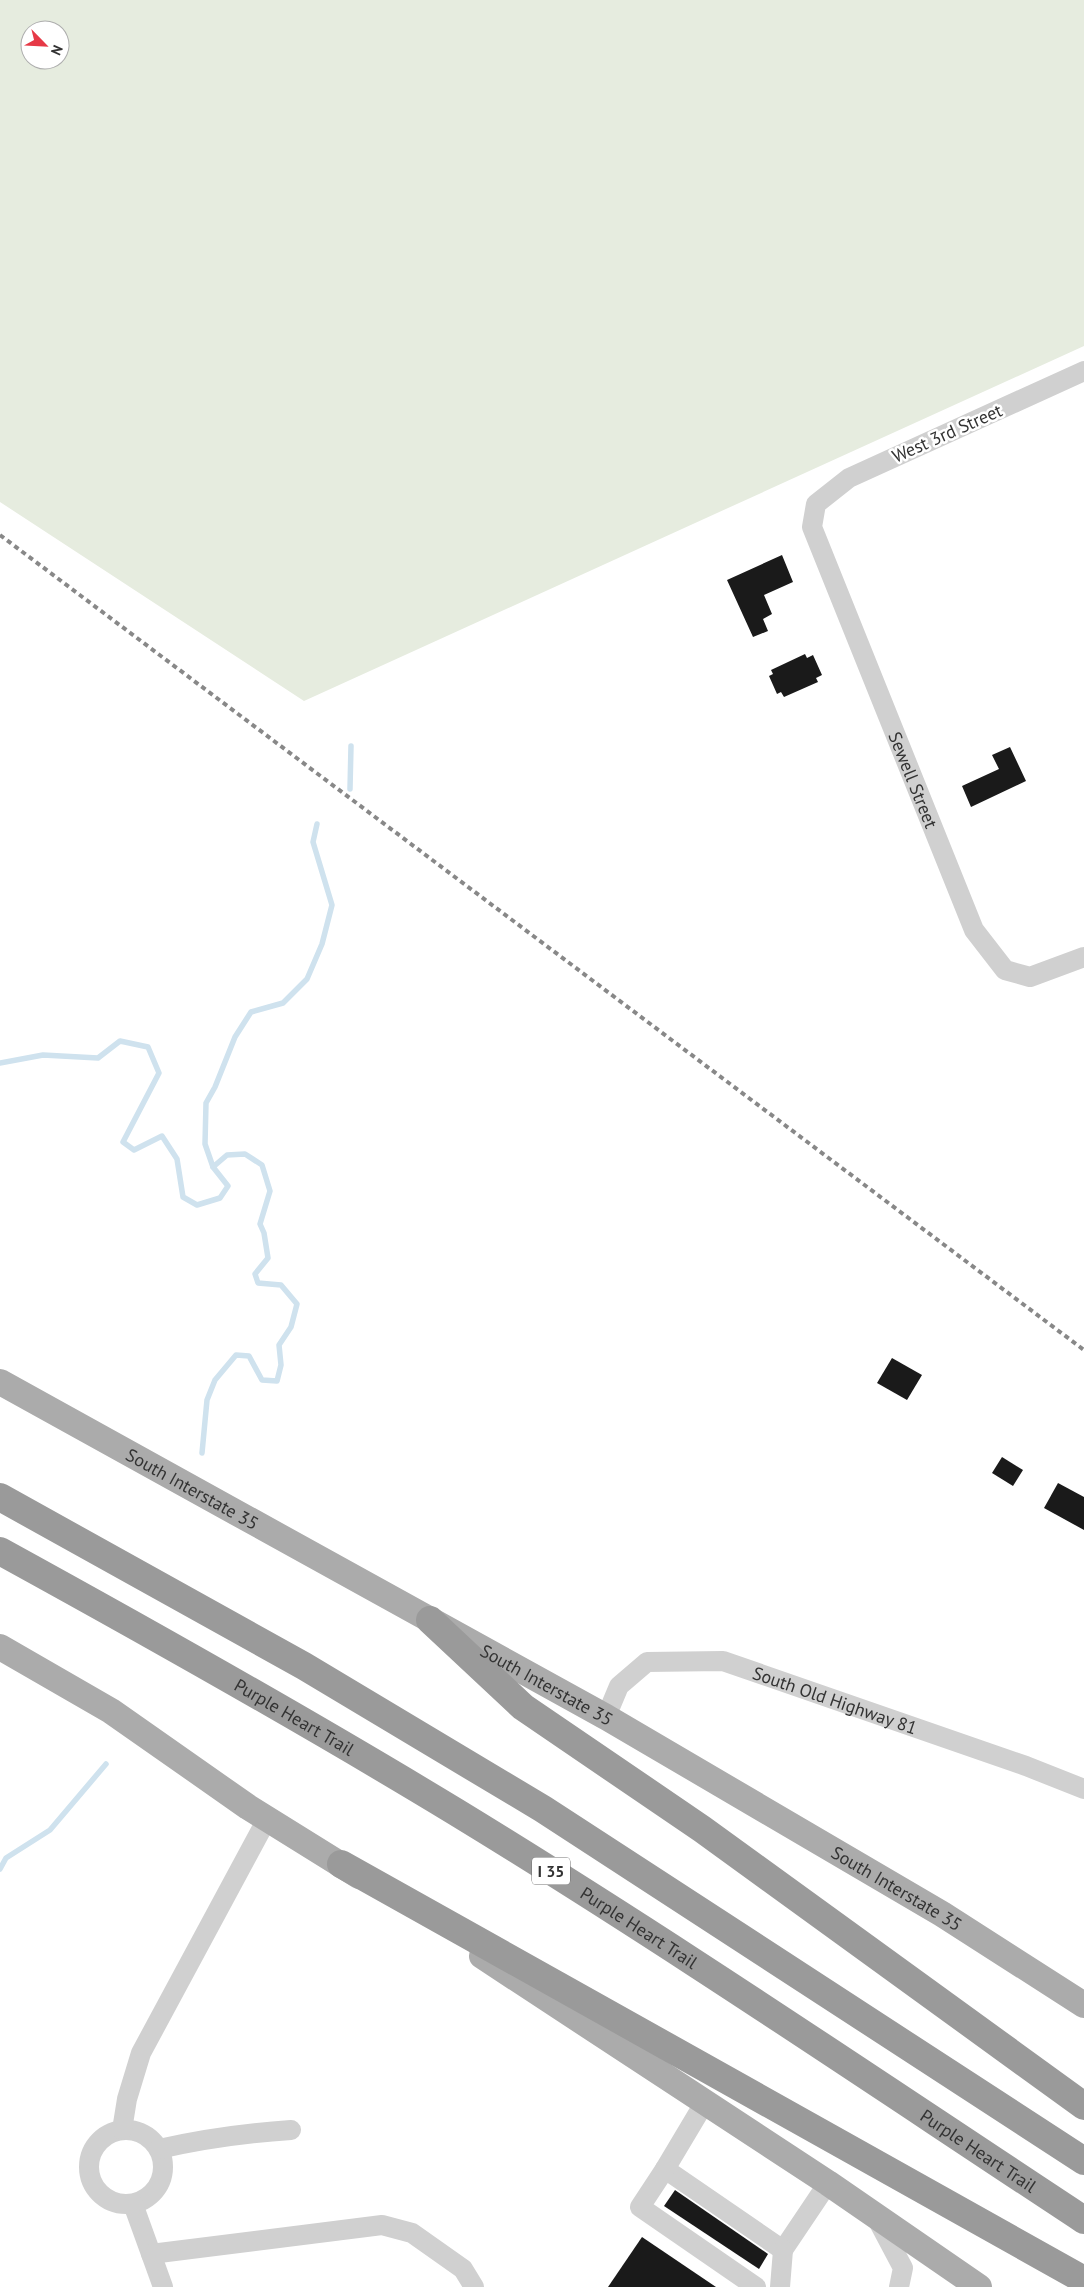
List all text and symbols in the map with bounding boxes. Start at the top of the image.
north arrow [20,20,70,70]
text: N [47,42,67,58]
street label: West 3rd Street [888,398,1006,468]
street label: Sewell Street [884,728,943,831]
street label: South Interstate 35 [122,1443,263,1534]
street label: South Interstate 35 [477,1638,618,1730]
street label: South Old Highway 81 [750,1661,920,1739]
street label: Purple Heart Trail [231,1673,359,1761]
street label: South Interstate 35 [827,1840,967,1936]
road number: I 35 [532,1858,570,1884]
street label: Purple Heart Trail [576,1881,703,1974]
street label: Purple Heart Trail [916,2103,1042,2198]

